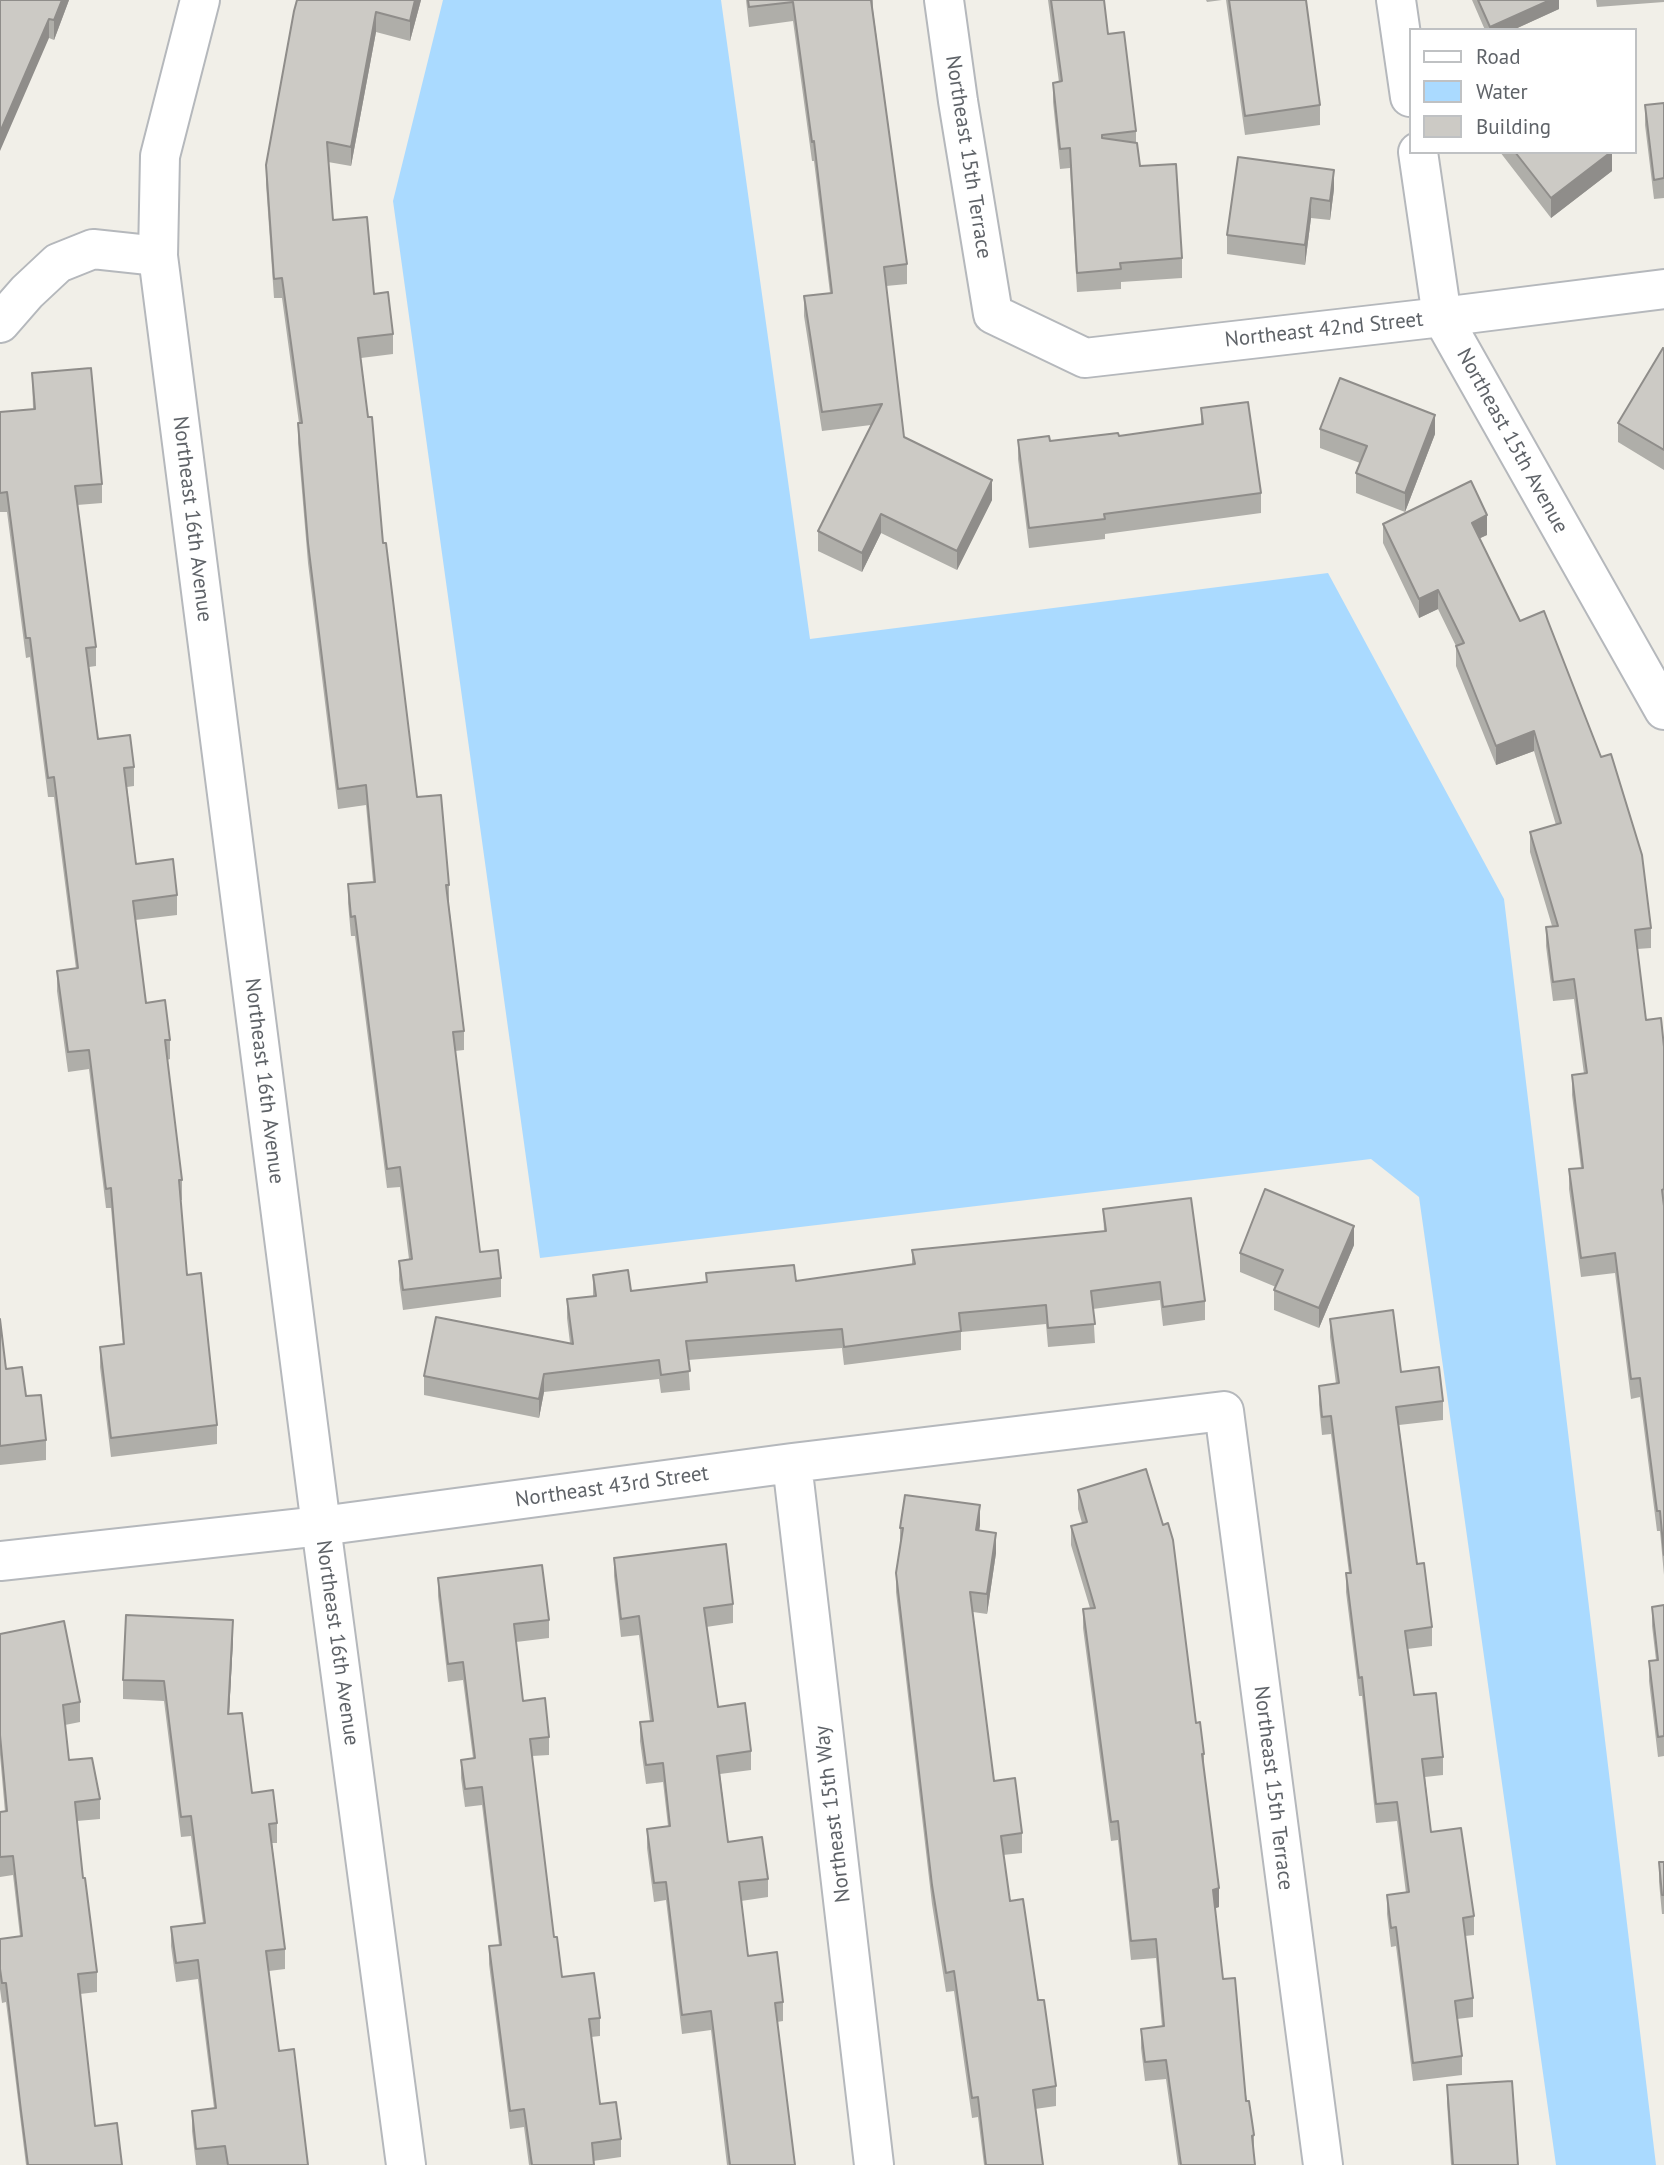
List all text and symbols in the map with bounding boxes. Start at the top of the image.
legend [1408,28,1636,154]
text: Road [1476,43,1520,70]
street label: Northeast 15th Terrace [939,54,997,260]
text: Water [1476,78,1528,105]
text: Building [1476,113,1551,140]
street label: Northeast 42nd Street [1224,307,1424,353]
street label: Northeast 15th Avenue [1451,344,1573,538]
street label: Northeast 16th Avenue [167,415,217,623]
street label: Northeast 16th Avenue [239,977,289,1185]
street label: Northeast 43rd Street [514,1461,710,1513]
street label: Northeast 16th Avenue [310,1539,364,1747]
street label: Northeast 15th Terrace [1248,1684,1298,1892]
street label: Northeast 15th Way [810,1724,856,1904]

